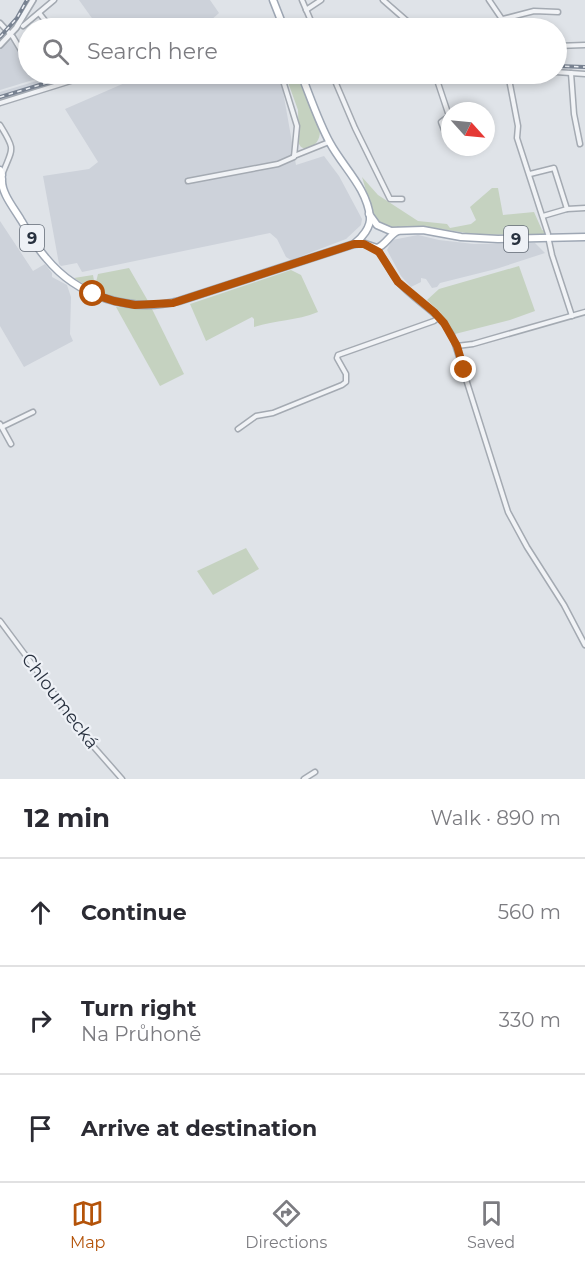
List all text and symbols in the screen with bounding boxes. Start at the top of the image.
search box [18,18,567,84]
icon: search [39,35,72,68]
text: Search here [87,38,218,65]
north arrow [441,102,495,156]
road number: 9 [20,225,44,251]
road number: 9 [504,226,528,252]
route start [79,280,105,306]
route end [450,356,476,382]
street label: Chloumecká [17,649,103,753]
text: 12 min [24,802,110,834]
text: Walk · 890 m [431,806,561,830]
icon: ahead [24,896,57,929]
text: Continue [81,899,187,926]
text: 560 m [498,900,561,924]
text: Turn right [81,995,196,1022]
icon: right [24,1004,57,1037]
text: 330 m [499,1008,561,1032]
text: Na Průhoně [81,1022,201,1046]
icon: arrive [24,1112,57,1145]
text: Arrive at destination [81,1115,317,1142]
tab: Map [70,1197,105,1252]
tab: Directions [245,1197,327,1252]
tab: Saved [467,1197,515,1252]

